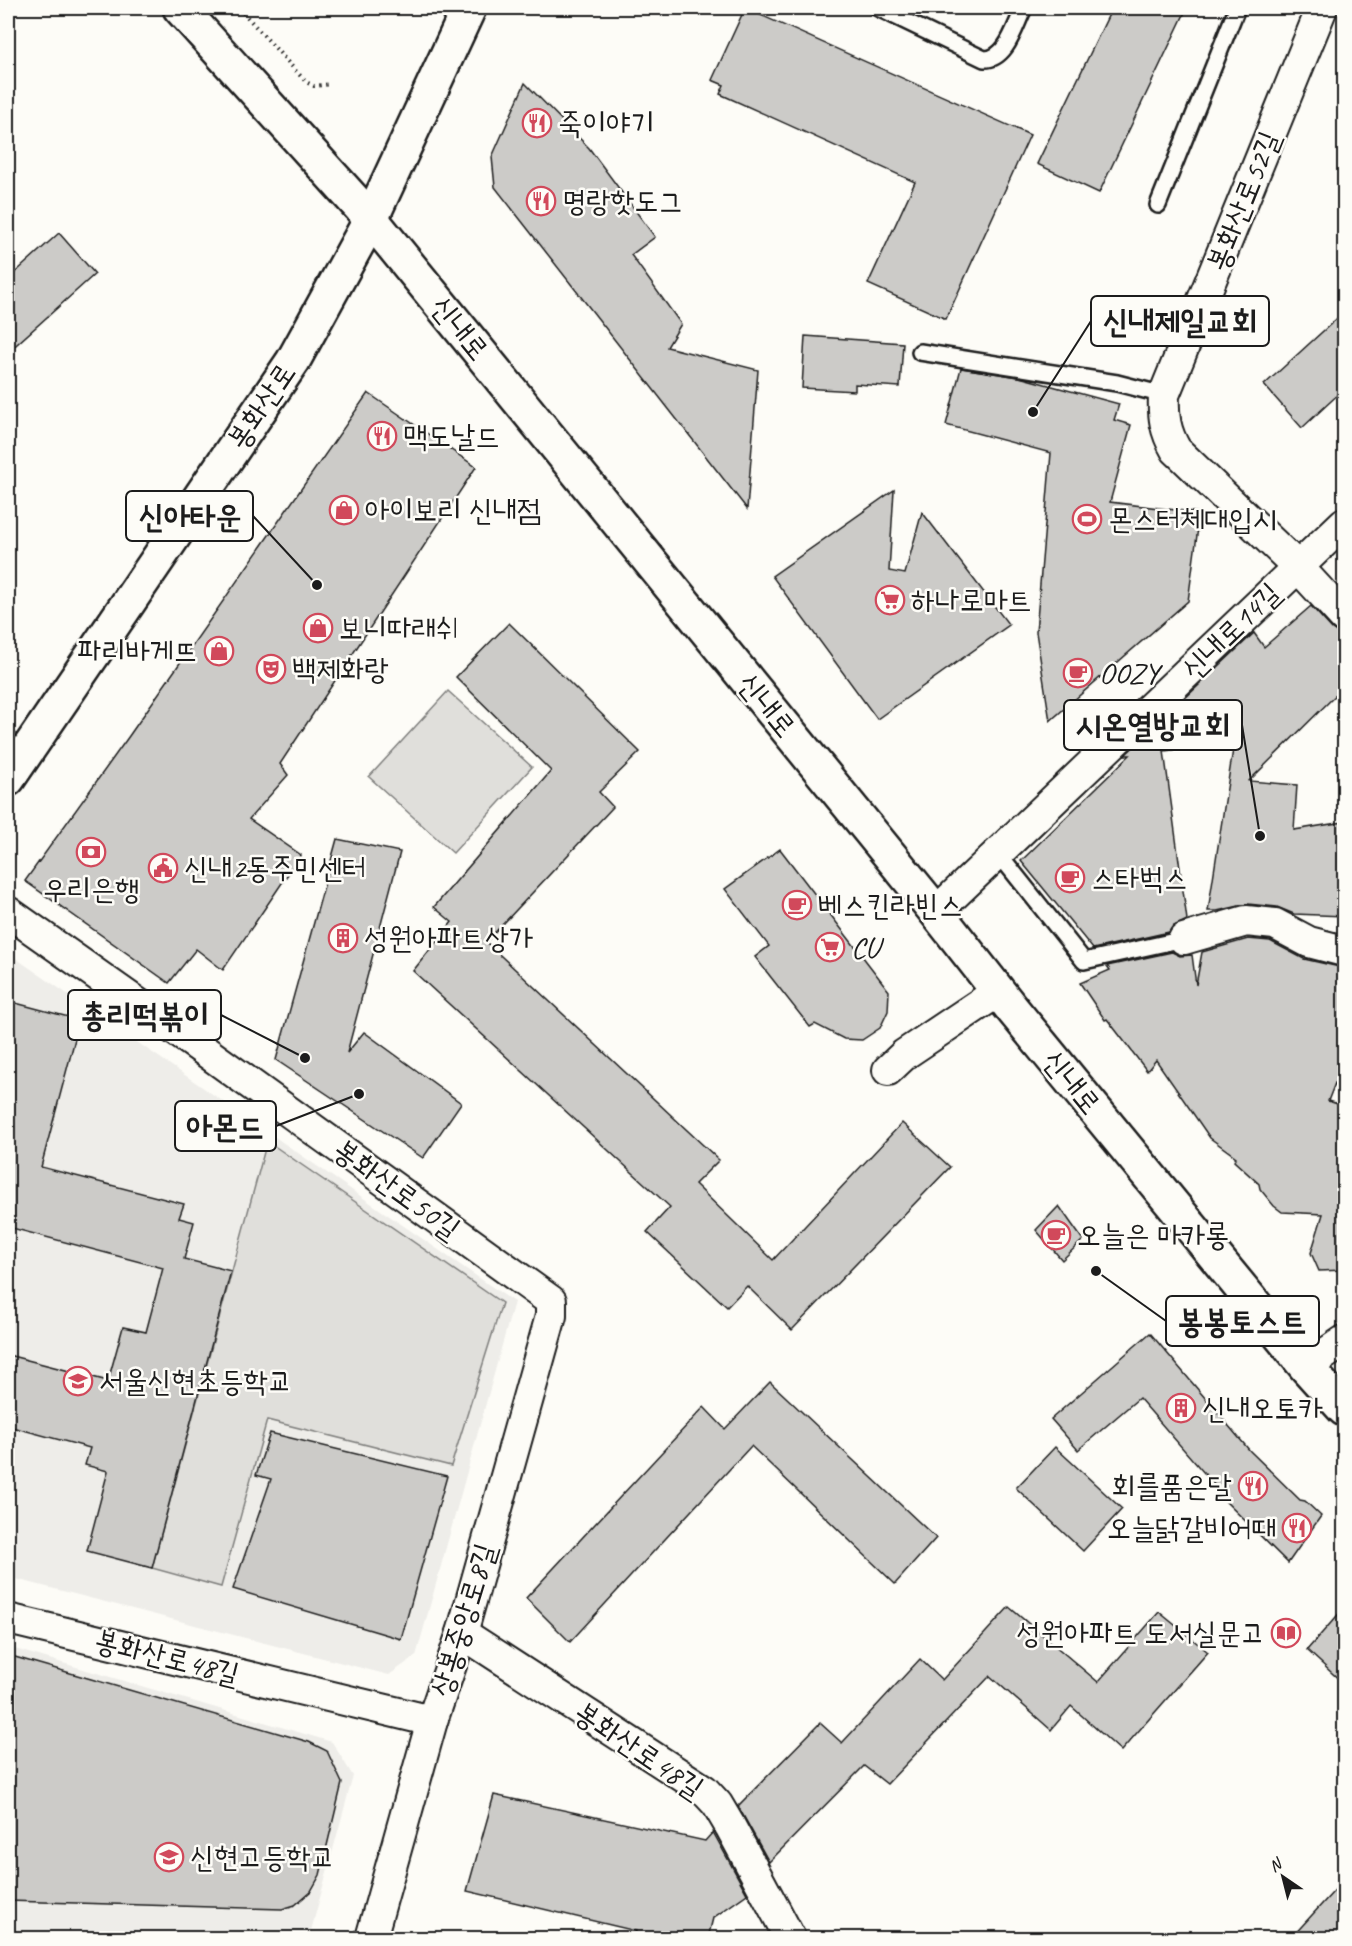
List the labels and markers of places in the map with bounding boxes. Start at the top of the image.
place label: 죽이야기 [558,104,655,142]
restaurant icon: 죽이야기 [521,107,553,139]
place label: 명랑핫도그 [562,182,683,220]
restaurant icon: 명랑핫도그 [525,185,557,217]
callout: 신내제일교회 [1091,296,1269,346]
place label: 맥도날드 [403,417,500,455]
restaurant icon: 맥도날드 [366,420,398,452]
callout: 신아타운 [126,491,253,541]
place label: 아이보리 신내점 [365,491,541,529]
shop icon: 아이보리 신내점 [328,494,360,526]
place label: 몬스터체대입시 [1108,500,1277,538]
sports icon: 몬스터체대입시 [1071,503,1103,535]
place label: 하나로마트 [911,581,1032,619]
supermarket icon: 하나로마트 [874,584,906,616]
place label: 보니따래쉬 [339,609,460,647]
shop icon: 보니따래쉬 [302,612,334,644]
place label: 파리바게뜨 [77,632,198,670]
shop icon: 파리바게뜨 [203,635,235,667]
place label: 백제화랑 [292,650,389,688]
theatre icon: 백제화랑 [255,653,287,685]
place label: OOZY [1099,654,1164,692]
cafe icon: OOZY [1062,657,1094,689]
callout: 시온열방교회 [1064,700,1242,750]
bank icon: 우리은행 [75,836,107,868]
place label: 신내2동주민센터 [184,849,366,887]
public building icon: 신내2동주민센터 [147,852,179,884]
place label: 스타벅스 [1091,859,1188,897]
cafe icon: 스타벅스 [1054,862,1086,894]
place label: 우리은행 [43,870,139,908]
place label: 베스킨라빈스 [818,886,963,924]
cafe icon: 베스킨라빈스 [781,889,813,921]
place label: 성원아파트상가 [364,919,533,957]
building icon: 성원아파트상가 [327,922,359,954]
place label: CU [851,928,885,966]
supermarket icon: CU [814,931,846,963]
callout: 총리떡볶이 [68,990,221,1040]
callout: 아몬드 [175,1101,276,1151]
place label: 오늘은 마카롱 [1077,1216,1229,1254]
cafe icon: 오늘은 마카롱 [1040,1219,1072,1251]
callout: 봉봉토스트 [1166,1296,1319,1346]
place label: 서울신현초등학교 [99,1362,292,1400]
school or university icon: 서울신현초등학교 [62,1365,94,1397]
place label: 신내오토카 [1202,1389,1323,1427]
building icon: 신내오토카 [1165,1392,1197,1424]
place label: 회를품은달 [1111,1467,1232,1505]
restaurant icon: 회를품은달 [1237,1470,1269,1502]
place label: 오늘닭갈비어때 [1107,1509,1276,1547]
restaurant icon: 오늘닭갈비어때 [1281,1512,1313,1544]
place label: 성원아파트 도서실문고 [1016,1614,1265,1652]
library icon: 성원아파트 도서실문고 [1270,1617,1302,1649]
place label: 신현고등학교 [190,1838,335,1876]
school or university icon: 신현고등학교 [153,1841,185,1873]

